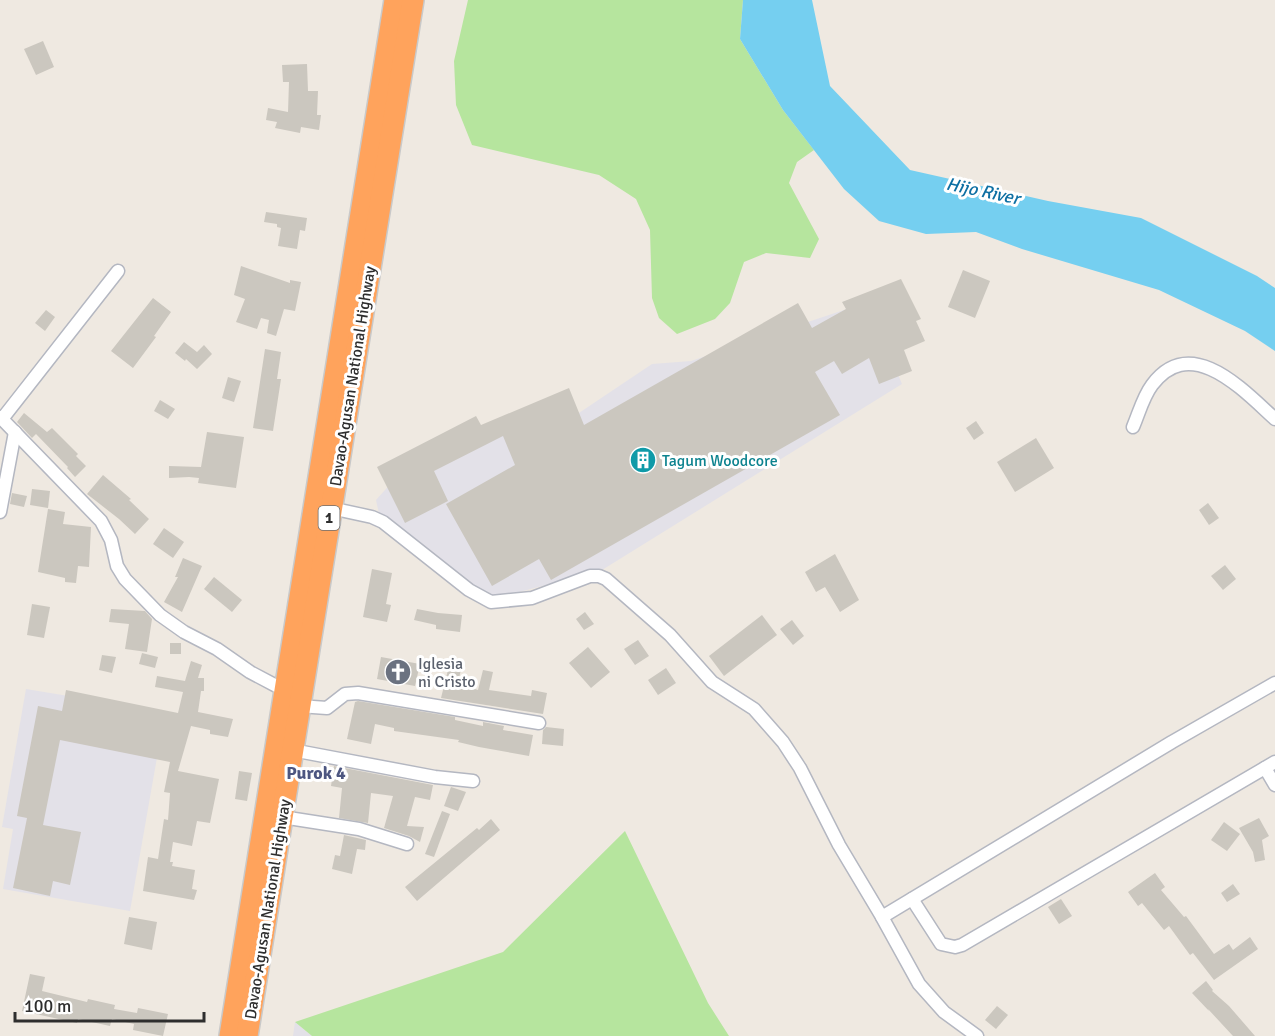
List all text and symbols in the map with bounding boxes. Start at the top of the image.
water label: Hijo River [944,173,1024,210]
street label: Davao-Agusan National Highway [326,264,380,488]
building icon: Tagum Woodcore [628,445,658,475]
place label: Tagum Woodcore [662,451,778,471]
road number: 1 [318,506,340,530]
place label: Iglesia ni Cristo [418,654,476,692]
church icon: Iglesia ni Cristo [383,657,413,687]
district label: Purok 4 [286,762,346,784]
street label: Davao-Agusan National Highway [241,797,295,1021]
scale bar [15,985,204,1023]
text: 100 m [24,995,71,1017]

